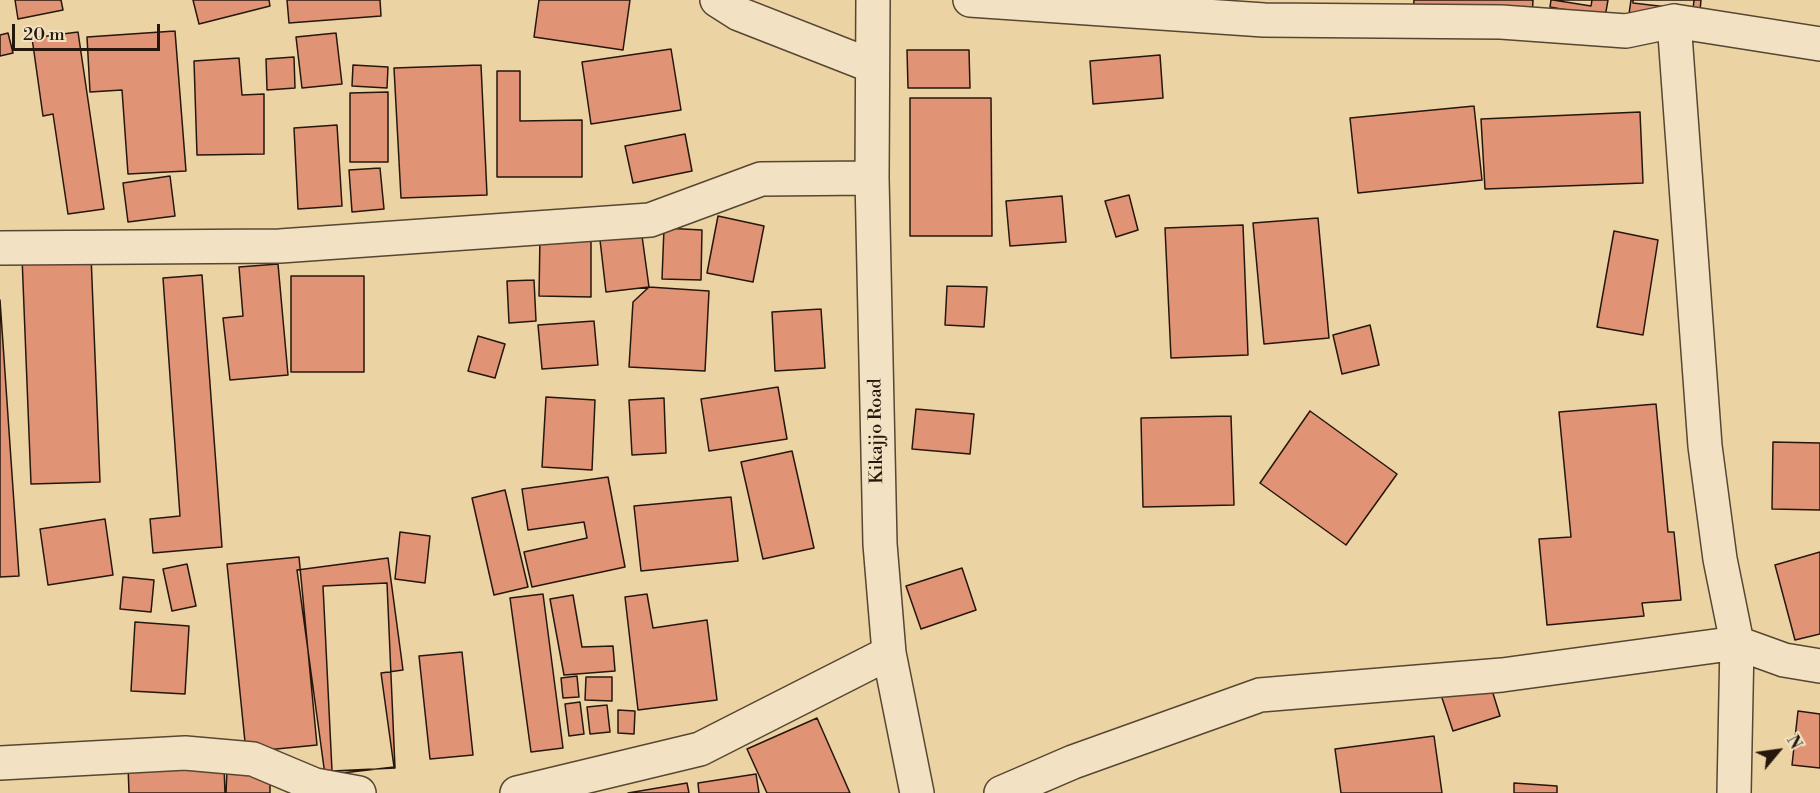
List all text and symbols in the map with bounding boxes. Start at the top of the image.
scale bar [15,12,164,50]
text: 20 m [23,23,65,46]
street label: Kikajjo Road [865,378,889,484]
north arrow [1748,721,1808,781]
text: N [1782,732,1806,753]

